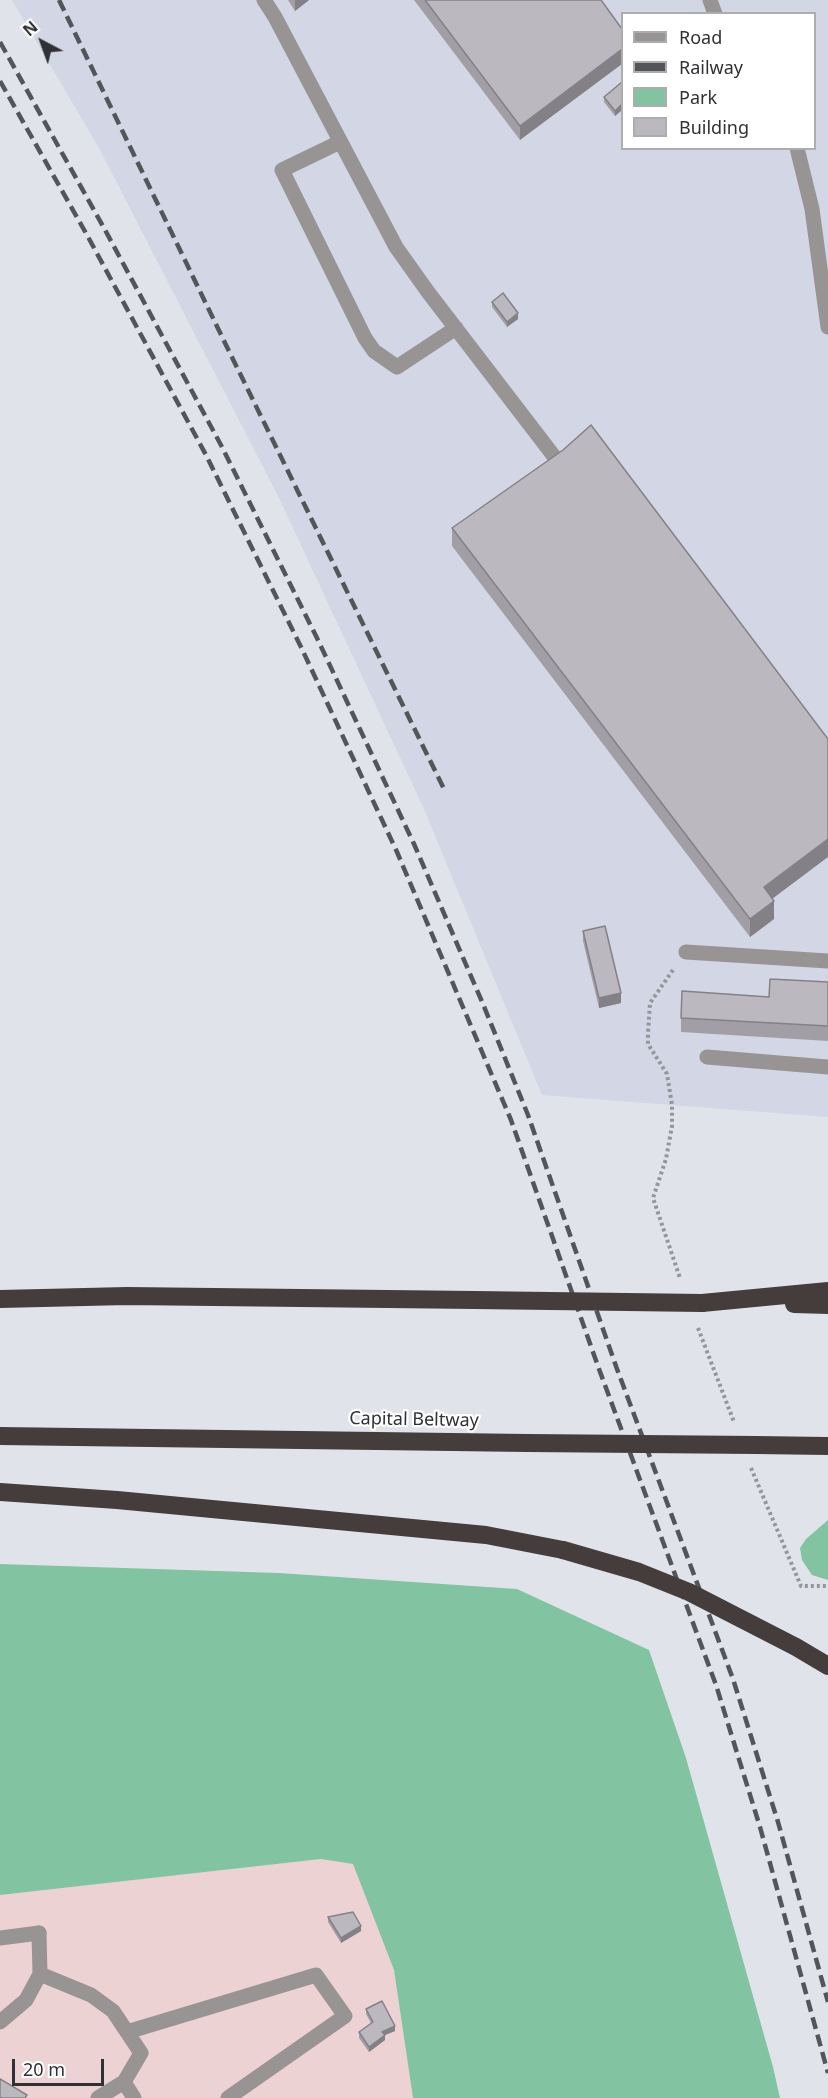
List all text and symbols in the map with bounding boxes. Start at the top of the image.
north arrow [12,12,72,72]
legend [621,12,816,150]
text: N [18,16,42,41]
text: Road [679,25,722,49]
text: Railway [679,55,743,79]
text: Park [679,85,717,109]
text: Building [679,115,749,139]
street label: Capital Beltway [349,1408,479,1432]
scale bar [15,2047,106,2085]
text: 20 m [23,2057,65,2081]

